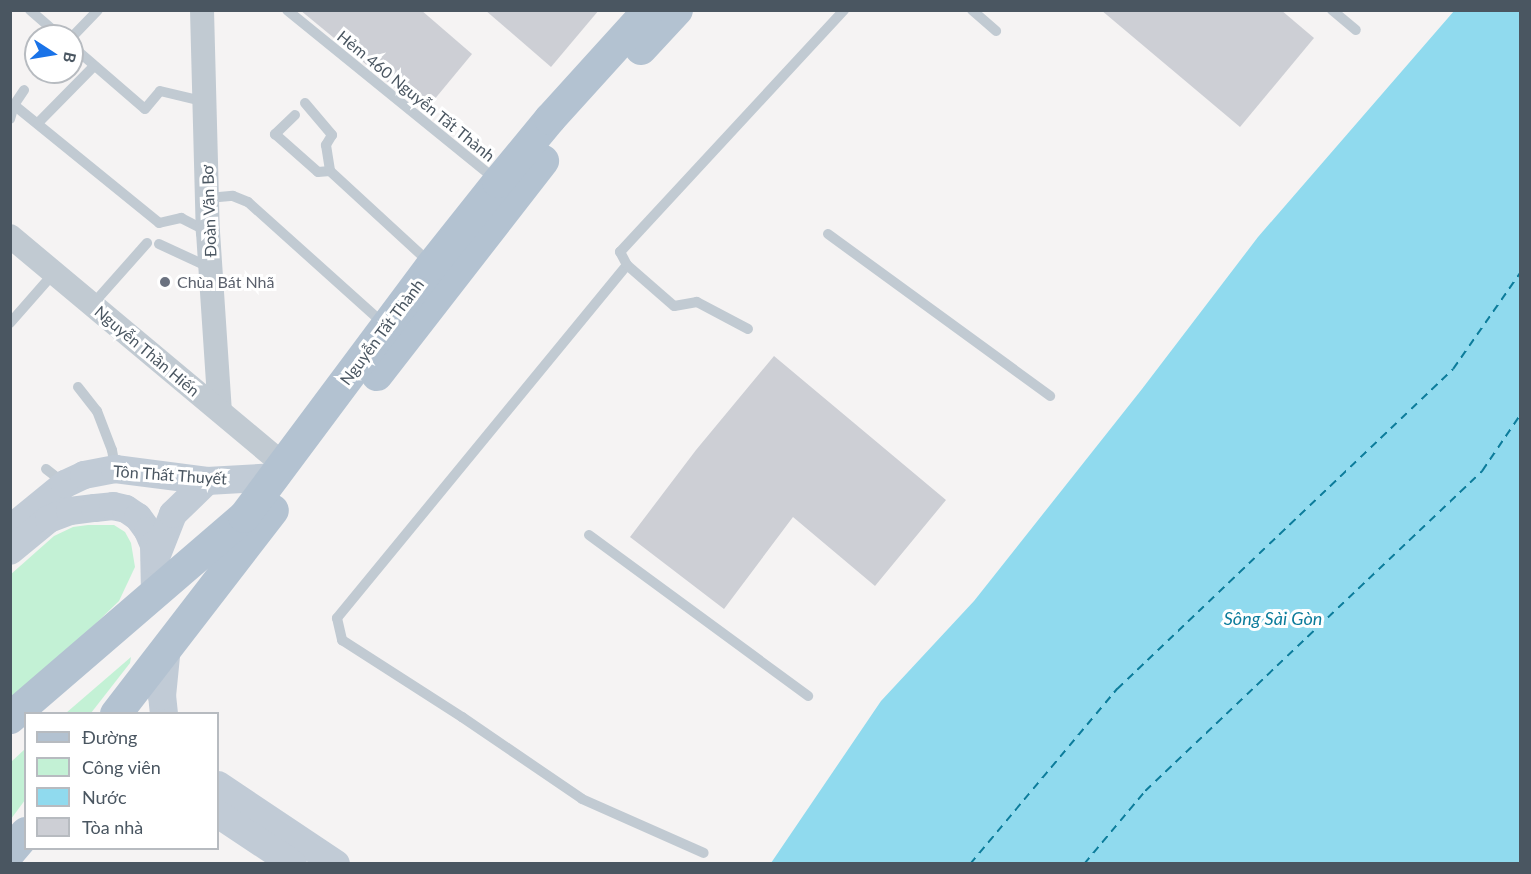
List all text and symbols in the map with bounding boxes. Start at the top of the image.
north arrow [24,24,84,84]
street label: Hẻm 460 Nguyễn Tất Thành [333,26,499,166]
text: B [60,50,81,65]
street label: Đoàn Văn Bơ [198,164,220,258]
place label: Chùa Bát Nhã [177,272,274,292]
marker: Chùa Bát Nhã [158,275,172,289]
street label: Nguyễn Tất Thành [336,275,428,389]
street label: Nguyễn Thần Hiến [91,301,203,401]
street label: Tôn Thất Thuyết [112,461,228,489]
water label: Sông Sài Gòn [1224,607,1322,629]
legend [24,712,219,850]
text: Đường [82,726,137,748]
text: Công viên [82,756,161,778]
text: Nước [82,786,127,808]
text: Tòa nhà [82,816,143,838]

